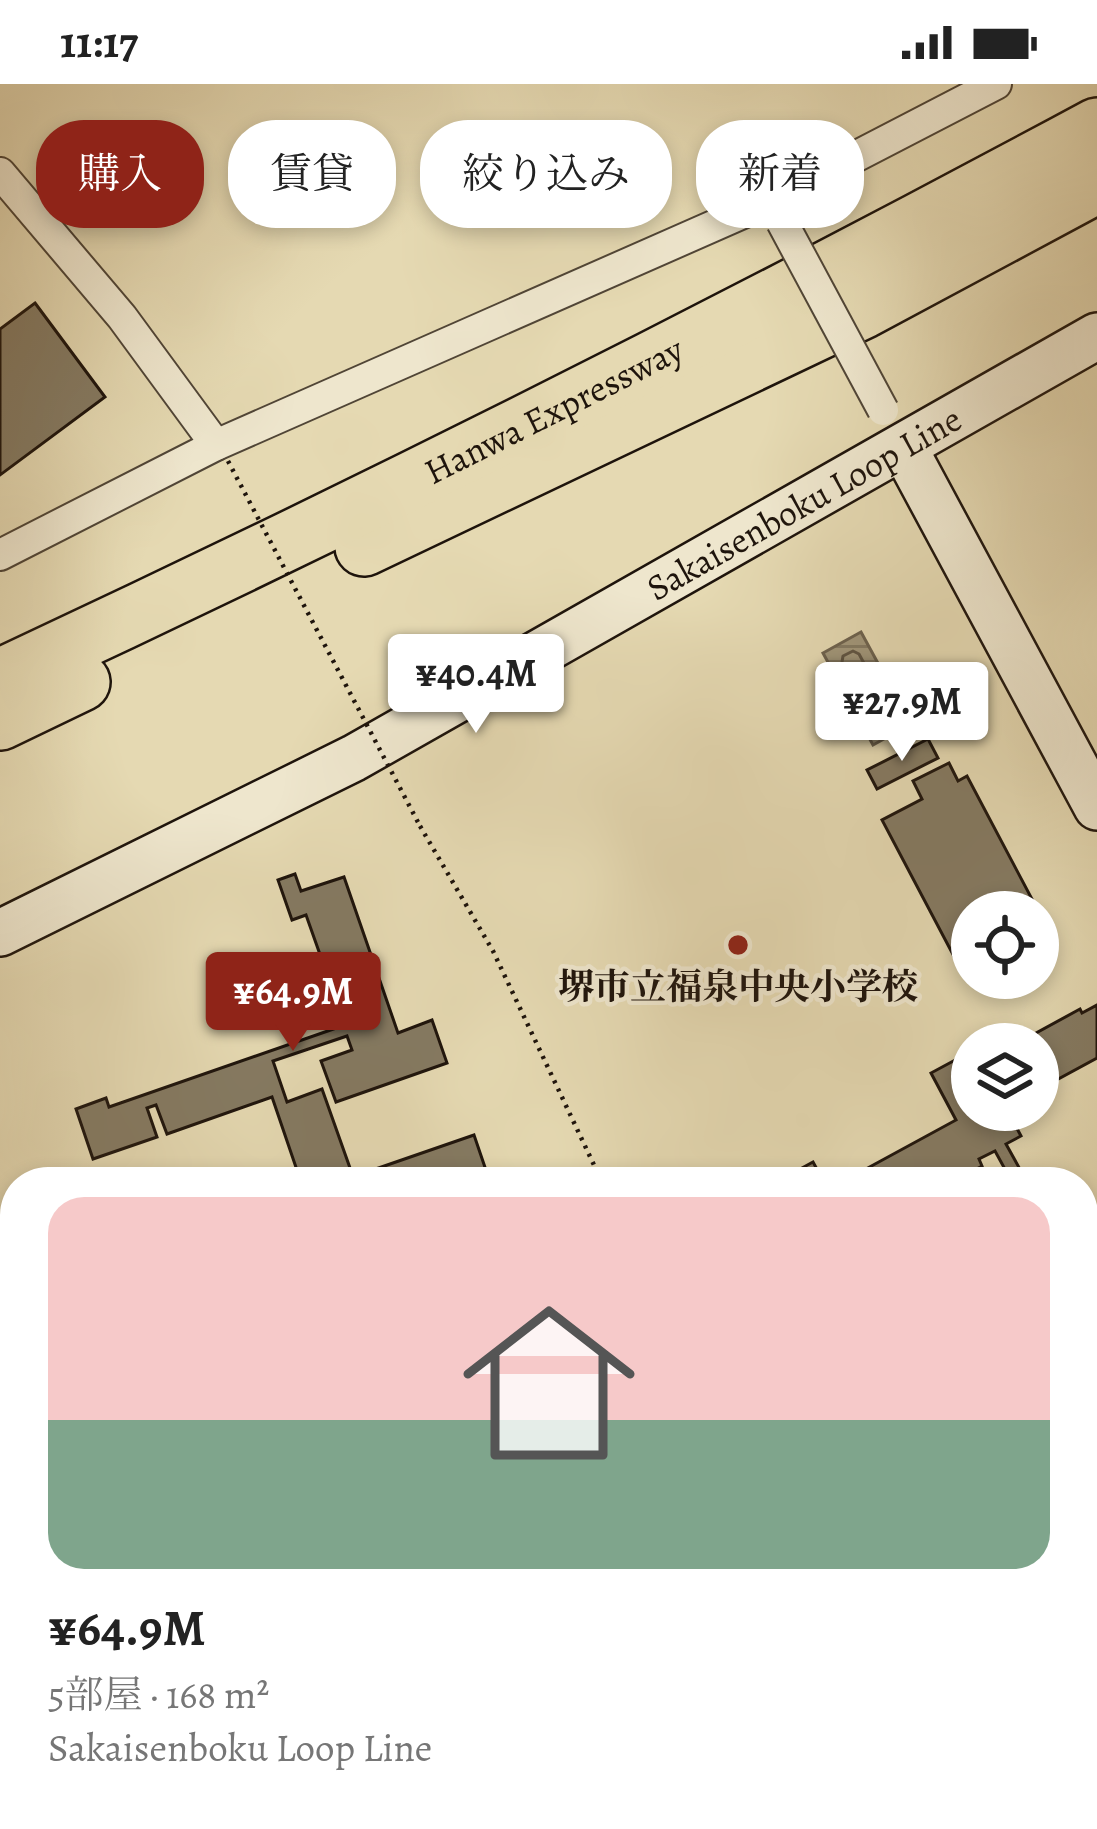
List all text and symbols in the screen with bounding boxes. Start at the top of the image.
text: 11:17 [60,11,138,73]
chip: 購入 [36,120,204,228]
chip: 賃貸 [228,120,396,228]
chip: 絞り込み [420,120,672,228]
chip: 新着 [696,120,864,228]
street label: Hanwa Expressway [416,324,692,495]
street label: Sakaisenboku Loop Line [637,394,970,612]
pin: ¥40.4M [378,634,574,736]
text: ¥40.4M [415,646,537,699]
pin: ¥27.9M [804,662,1000,764]
text: ¥27.9M [842,674,962,727]
map controls [951,891,1059,1131]
button: locate [951,891,1059,999]
marker: 堺市立福泉中央小学校 [725,932,751,958]
pin: ¥64.9M [195,952,391,1054]
place label: 堺市立福泉中央小学校 [558,962,918,1011]
text: ¥64.9M [233,964,353,1017]
button: layers [951,1023,1059,1131]
icon: home [441,1275,657,1491]
text: ¥64.9M [48,1593,206,1663]
text: 5部屋 · 168 m² [48,1668,269,1721]
text: Sakaisenboku Loop Line [48,1721,432,1774]

